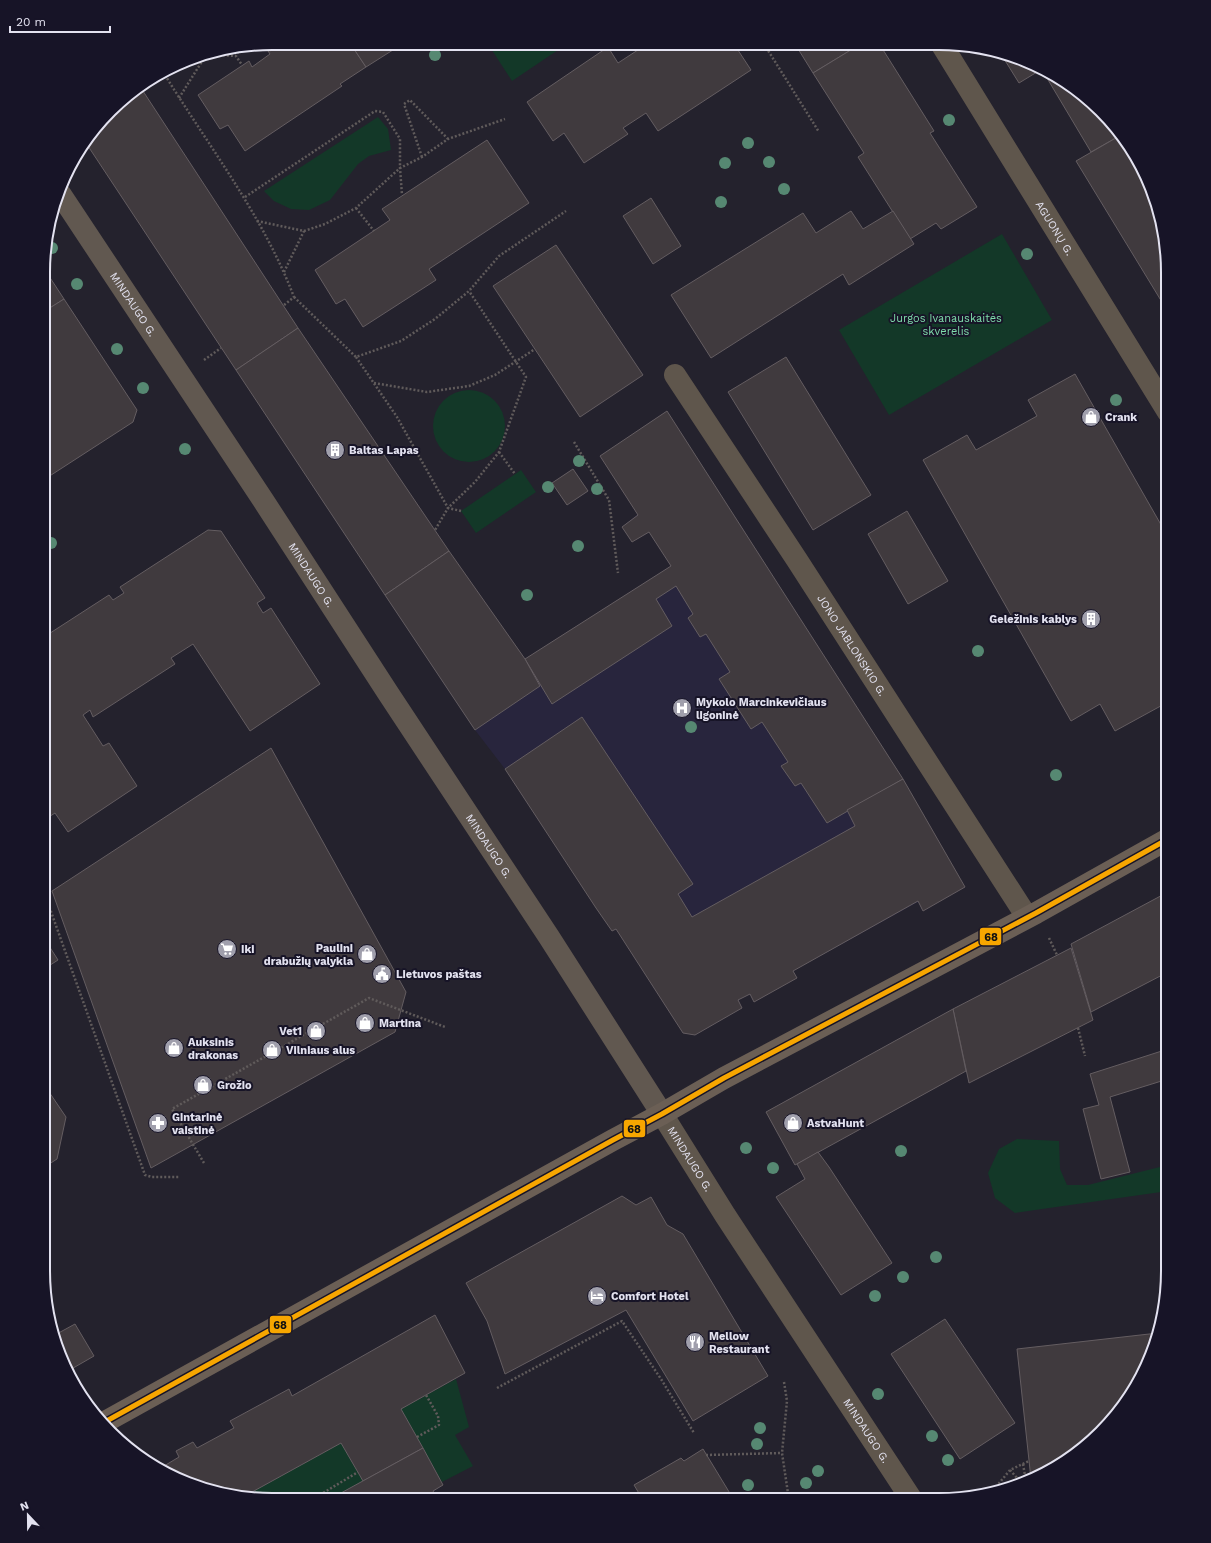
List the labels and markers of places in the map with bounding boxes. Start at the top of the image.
shop icon: Crank [1080,406,1102,428]
place label: Crank [1105,411,1137,424]
building icon: Baltas Lapas [324,439,346,461]
place label: Baltas Lapas [349,444,419,457]
building icon: Geležinis kablys [1080,608,1102,630]
place label: Geležinis kablys [989,613,1077,626]
place label: Mykolo Marcinkevičiaus ligoninė [696,696,827,722]
hospital icon: Mykolo Marcinkevičiaus ligoninė [671,697,693,719]
supermarket icon: Iki [216,938,238,960]
place label: Paulini drabužių valykla [264,942,354,968]
place label: Iki [241,943,255,956]
shop icon: Paulini drabužių valykla [356,943,378,965]
public building icon: Lietuvos paštas [371,963,393,985]
place label: Lietuvos paštas [396,968,482,981]
shop icon: Martina [354,1012,376,1034]
place label: Martina [379,1017,422,1030]
shop icon: Vet1 [305,1020,327,1042]
place label: Vet1 [279,1025,302,1038]
place label: Auksinis drakonas [188,1036,238,1062]
shop icon: Auksinis drakonas [163,1037,185,1059]
shop icon: Vilniaus alus [261,1039,283,1061]
place label: Vilniaus alus [286,1044,355,1057]
shop icon: Grožio [192,1074,214,1096]
place label: Grožio [217,1079,252,1092]
place label: Gintarinė vaistinė [171,1111,222,1137]
pharmacy icon: Gintarinė vaistinė [147,1112,169,1134]
shop icon: AstvaHunt [782,1112,804,1134]
place label: AstvaHunt [807,1117,864,1130]
hotel icon: Comfort Hotel [586,1285,608,1307]
place label: Comfort Hotel [611,1290,689,1303]
place label: Mellow Restaurant [709,1330,770,1356]
restaurant icon: Mellow Restaurant [684,1331,706,1353]

